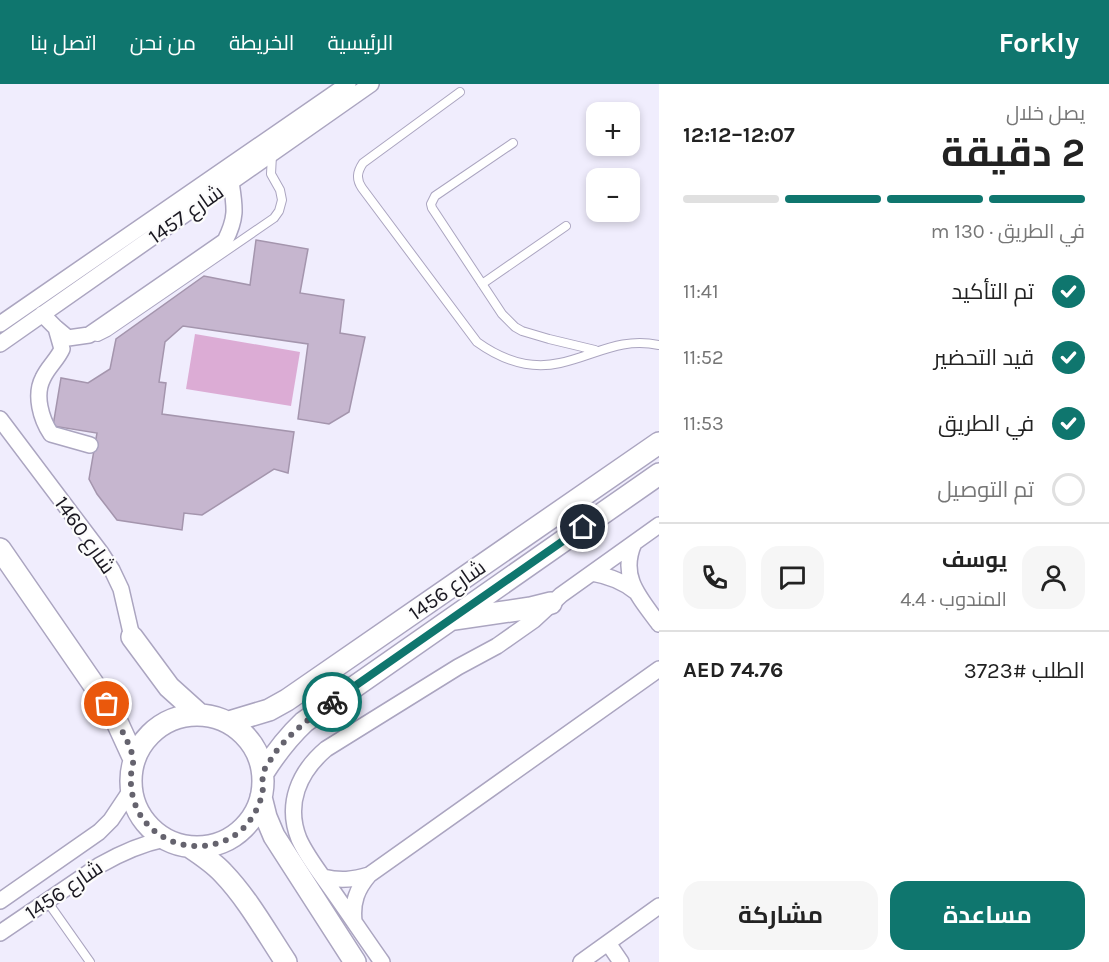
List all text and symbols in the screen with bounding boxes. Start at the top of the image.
text: Forkly [999,26,1079,59]
text: اتصل بنا [30,31,97,55]
text: من نحن [130,31,196,55]
text: الخريطة [229,31,294,55]
text: الرئيسية [327,31,393,55]
map controls [586,102,640,222]
button: + [586,102,640,156]
text: يصل خلال [1006,102,1085,125]
text: 12:07–12:12 [683,122,795,148]
text: 2 دقيقة [941,130,1085,176]
button: − [586,168,640,222]
street label: شارع 1457 [144,179,229,250]
text: في الطريق · 130 m [931,220,1085,243]
icon: check [1052,275,1085,308]
text: تم التأكيد [951,279,1034,305]
text: 11:41 [683,280,719,303]
icon: check [1052,341,1085,374]
text: قيد التحضير [934,345,1034,371]
text: 11:52 [683,346,724,369]
icon: check [1052,407,1085,440]
text: في الطريق [938,411,1034,437]
text: 11:53 [683,412,724,435]
text: تم التوصيل [937,477,1034,503]
street label: شارع 1460 [48,492,120,579]
pin [557,501,608,552]
icon: home [566,510,599,543]
button: phone [683,546,746,609]
button: chat [761,546,824,609]
button: person [1022,546,1085,609]
text: يوسف [942,547,1007,573]
street label: شارع 1456 [404,555,491,627]
text: المندوب · 4.4 [900,588,1007,611]
text: AED 74.76 [683,657,783,683]
text: الطلب #3723 [964,658,1085,684]
courier [302,672,362,732]
pin [81,678,132,729]
icon: bike [316,686,349,719]
icon: bag [90,687,123,720]
street label: شارع 1456 [21,855,108,926]
button: مشاركة [683,881,878,950]
button: مساعدة [890,881,1085,950]

